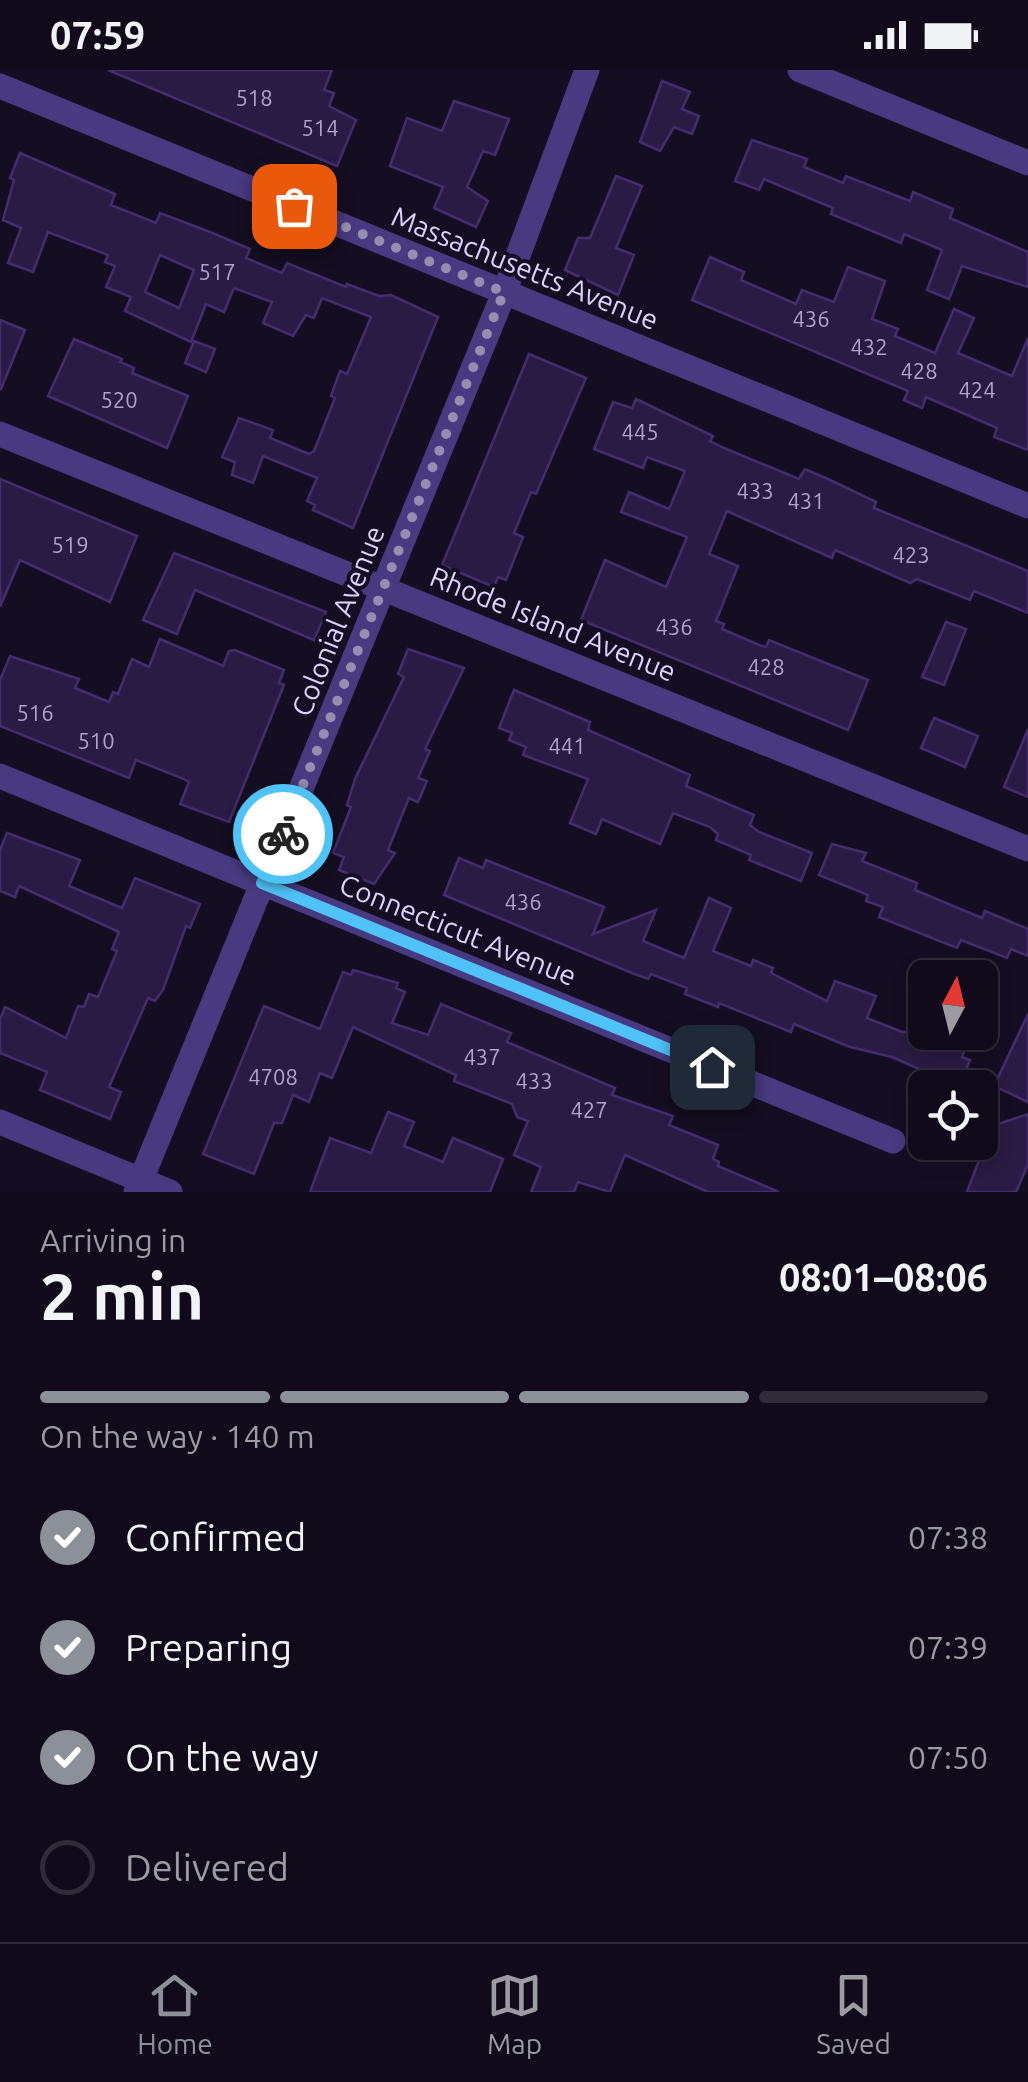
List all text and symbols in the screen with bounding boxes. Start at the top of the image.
text: 07:59 [50,14,145,56]
house number: 518 [235,85,273,110]
house number: 514 [301,115,339,140]
pin [252,164,337,249]
icon: bag [267,179,322,234]
street label: Massachusetts Avenue [387,200,663,335]
house number: 517 [198,259,236,284]
house number: 436 [792,306,830,331]
house number: 432 [850,334,888,359]
house number: 428 [900,358,938,383]
house number: 424 [958,377,996,402]
house number: 520 [100,387,138,412]
house number: 445 [621,419,659,444]
house number: 433 [736,478,774,503]
house number: 431 [787,488,825,513]
street label: Colonial Avenue [285,521,390,720]
house number: 519 [51,532,89,557]
house number: 423 [892,542,930,567]
street label: Rhode Island Avenue [426,560,681,687]
house number: 436 [655,614,693,639]
house number: 428 [747,654,785,679]
house number: 516 [16,700,54,725]
house number: 510 [77,728,115,753]
house number: 441 [548,733,586,758]
courier [233,784,333,884]
icon: bike [256,807,311,862]
street label: Connecticut Avenue [335,868,581,991]
house number: 436 [504,889,542,914]
north arrow [908,960,998,1050]
map controls [908,960,998,1160]
pin [670,1025,755,1110]
icon: home [685,1040,740,1095]
house number: 437 [463,1044,501,1069]
house number: 4708 [248,1064,298,1089]
house number: 433 [515,1068,553,1093]
button: locate [908,1070,998,1160]
house number: 427 [570,1097,608,1122]
text: Arriving in [40,1222,186,1258]
text: 08:01–08:06 [779,1256,988,1298]
text: 2 min [40,1259,204,1332]
text: On the way · 140 m [40,1418,315,1454]
icon: check [40,1510,95,1565]
text: Confirmed [125,1516,306,1558]
text: 07:38 [908,1519,988,1555]
icon: check [40,1620,95,1675]
text: Preparing [125,1626,292,1668]
text: 07:39 [908,1629,988,1665]
icon: check [40,1730,95,1785]
text: On the way [125,1736,318,1778]
text: 07:50 [908,1739,988,1775]
text: Delivered [125,1846,289,1888]
tab: Home [137,1968,213,2059]
tab: Map [487,1968,542,2059]
tab: Saved [816,1968,891,2059]

